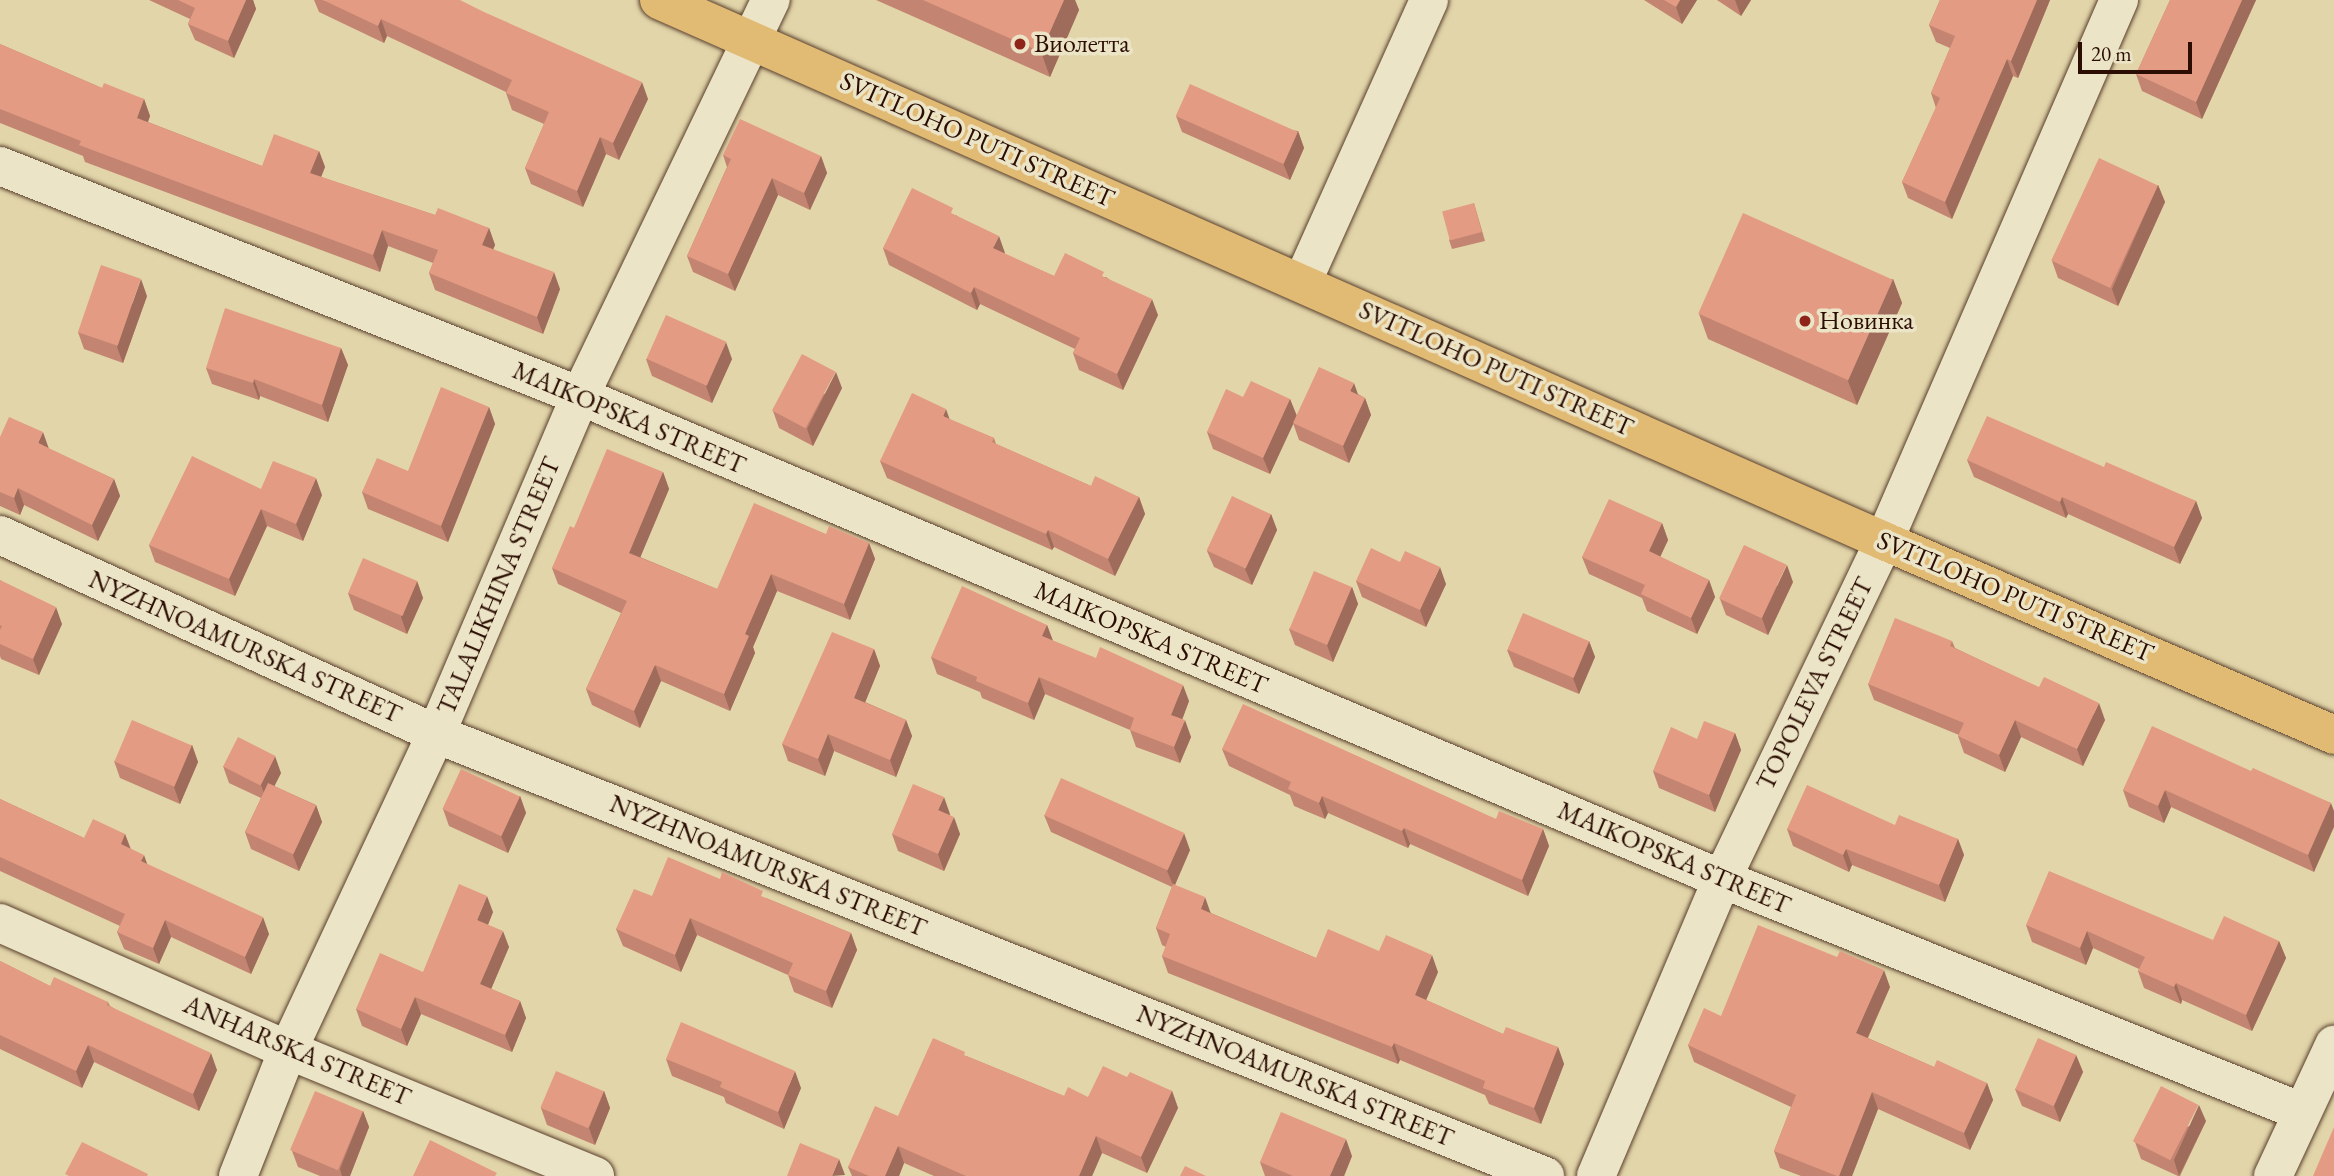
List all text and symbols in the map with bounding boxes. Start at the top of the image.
place label: Виолетта [1034,28,1130,60]
scale bar [2082,28,2196,72]
marker: Виолетта [1012,36,1028,52]
text: 20 m [2091,40,2132,67]
street label: SVITLOHO PUTI STREET [835,65,1119,215]
street label: SVITLOHO PUTI STREET [1354,294,1638,444]
place label: Новинка [1819,305,1914,337]
marker: Новинка [1797,313,1813,329]
street label: MAIKOPSKA STREET [508,355,750,481]
street label: TALALIKHINA STREET [431,453,567,719]
street label: SVITLOHO PUTI STREET [1872,525,2158,669]
street label: NYZHNOAMURSKA STREET [84,564,406,730]
street label: TOPOLEVA STREET [1750,573,1880,795]
street label: MAIKOPSKA STREET [1030,575,1272,701]
street label: NYZHNOAMURSKA STREET [605,788,931,944]
street label: MAIKOPSKA STREET [1553,795,1795,921]
street label: ANHARSKA STREET [179,989,415,1113]
street label: NYZHNOAMURSKA STREET [1132,998,1458,1154]

